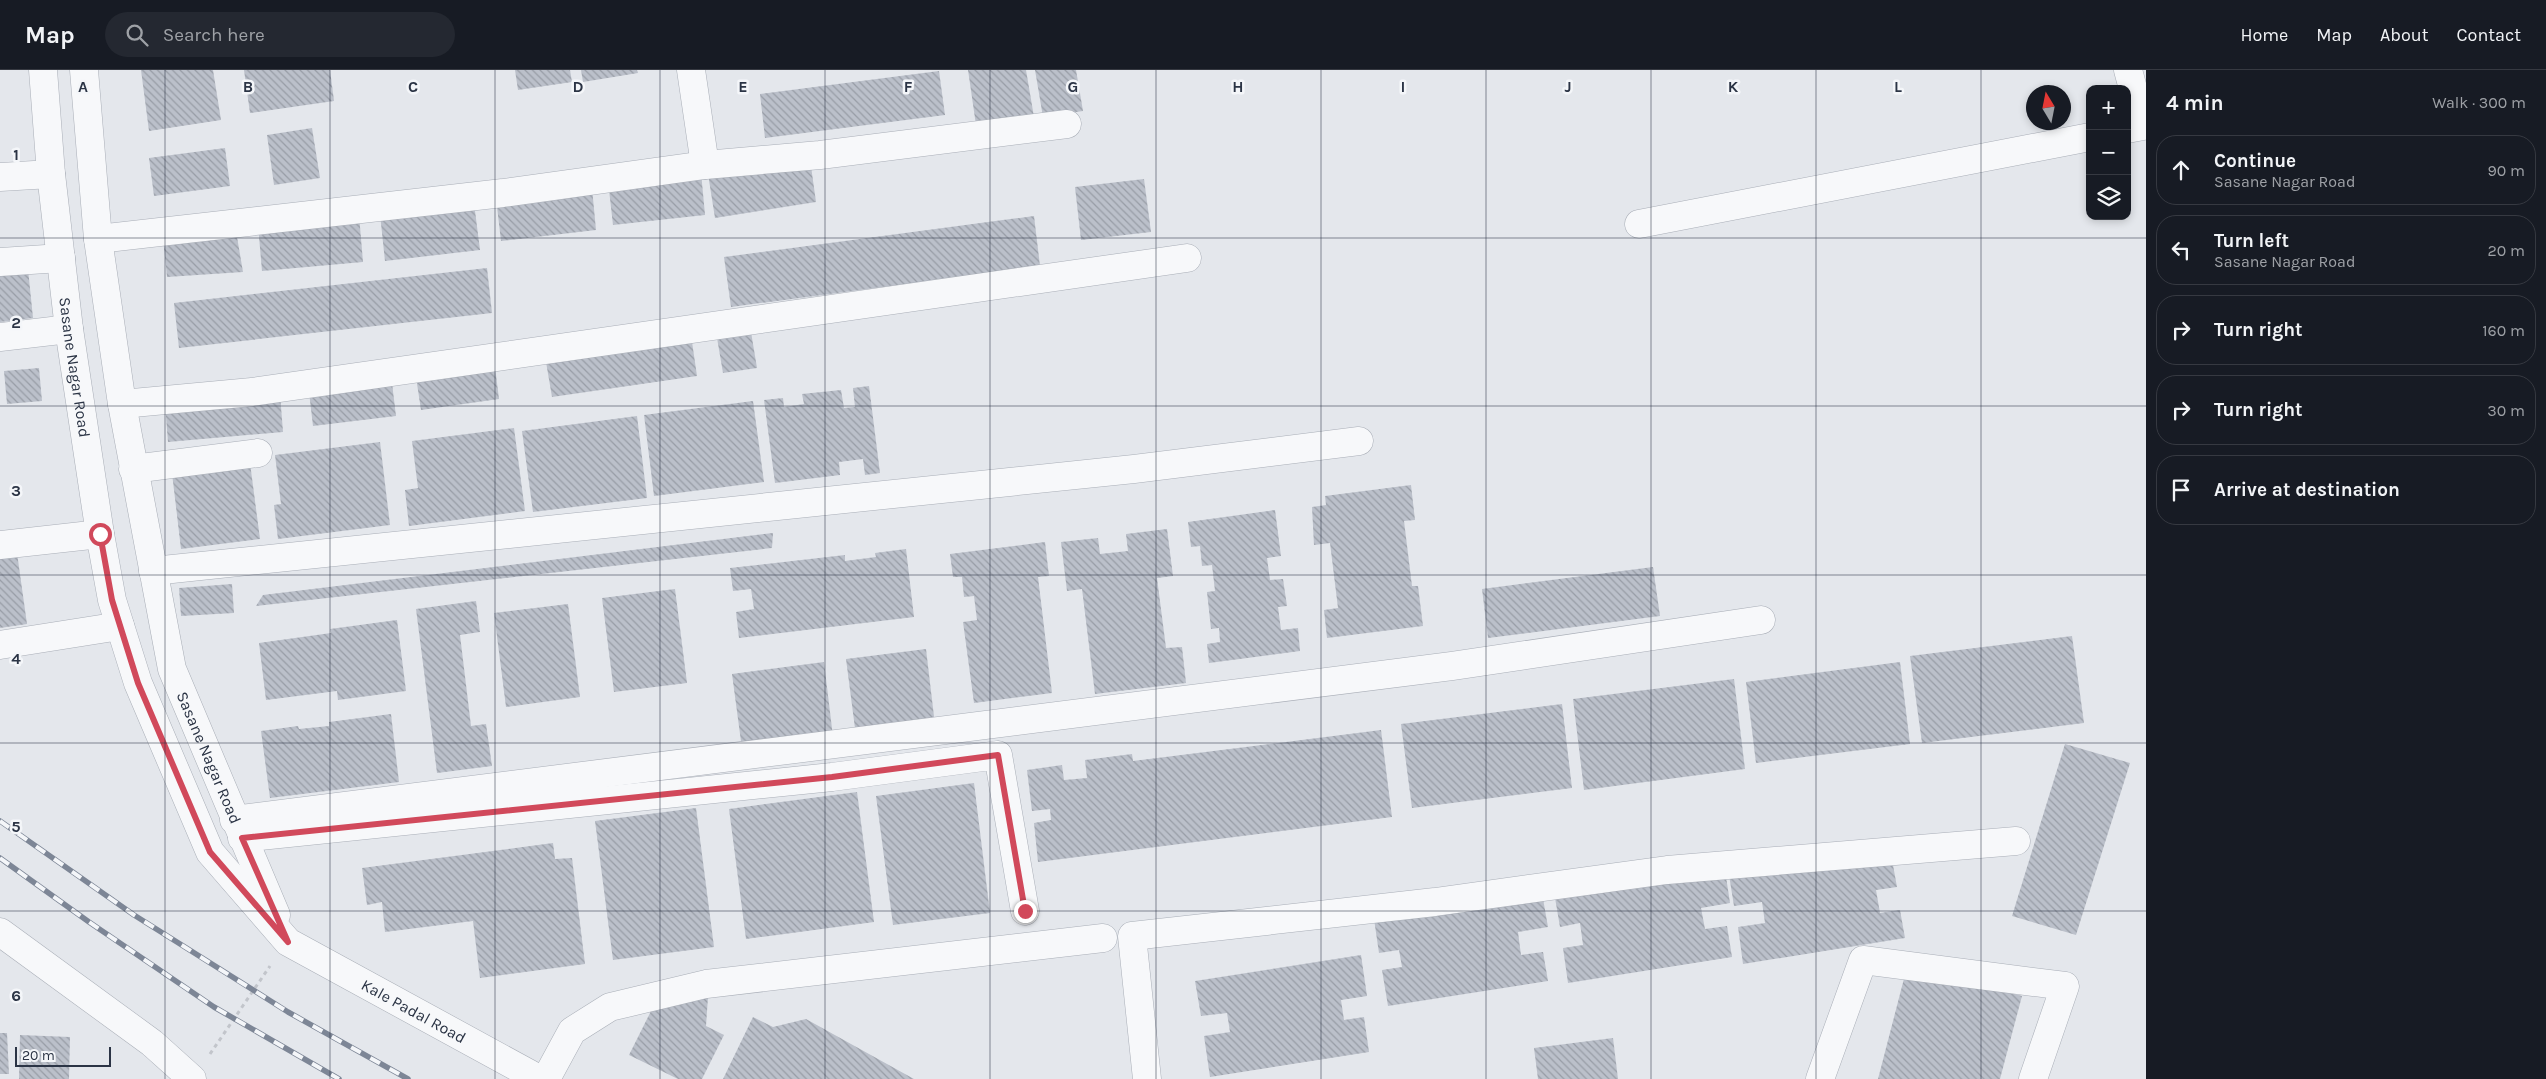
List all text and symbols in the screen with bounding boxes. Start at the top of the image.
search box [105,12,455,57]
text: Map [25,21,75,49]
icon: search [123,21,151,49]
text: Search here [163,24,265,46]
text: Home [2240,24,2288,46]
text: Map [2316,24,2352,46]
text: About [2380,24,2429,46]
text: Contact [2457,24,2521,46]
text: A [78,77,88,96]
text: B [243,77,253,96]
text: C [408,77,418,96]
text: D [573,77,584,96]
text: E [738,77,748,96]
text: F [904,77,913,96]
text: G [1068,77,1078,96]
text: H [1232,77,1244,96]
text: I [1401,77,1405,96]
text: J [1564,77,1572,96]
text: K [1728,77,1739,96]
text: L [1894,77,1902,96]
north arrow [2026,85,2071,130]
map controls [2086,85,2131,220]
button: + [2086,85,2131,130]
text: 4 min [2166,91,2224,115]
text: Walk · 300 m [2432,93,2526,112]
button: − [2086,130,2131,175]
text: 1 [13,145,19,164]
text: Continue [2214,150,2296,172]
icon: ahead [2167,156,2195,184]
text: 90 m [2487,161,2525,180]
text: Sasane Nagar Road [2214,172,2355,191]
button: layers [2086,175,2131,220]
text: Turn left [2214,230,2289,252]
icon: left [2167,236,2195,264]
text: 20 m [2487,241,2525,260]
text: Sasane Nagar Road [2214,252,2355,271]
street label: Sasane Nagar Road [56,296,95,439]
text: 2 [11,313,21,332]
icon: right [2167,316,2195,344]
text: Turn right [2214,319,2303,341]
text: 160 m [2482,321,2525,340]
icon: right [2167,396,2195,424]
text: Turn right [2214,399,2303,421]
text: 30 m [2487,401,2525,420]
icon: arrive [2167,476,2195,504]
text: Arrive at destination [2214,479,2400,501]
text: 3 [11,481,21,500]
route start [89,523,112,546]
text: 4 [11,649,21,668]
street label: Sasane Nagar Road [173,689,246,826]
text: 5 [11,817,21,836]
route end [1014,900,1037,923]
street label: Kale Padal Road [358,975,469,1047]
text: 6 [11,986,21,1005]
scale bar [15,1044,111,1067]
text: 20 m [22,1047,55,1064]

